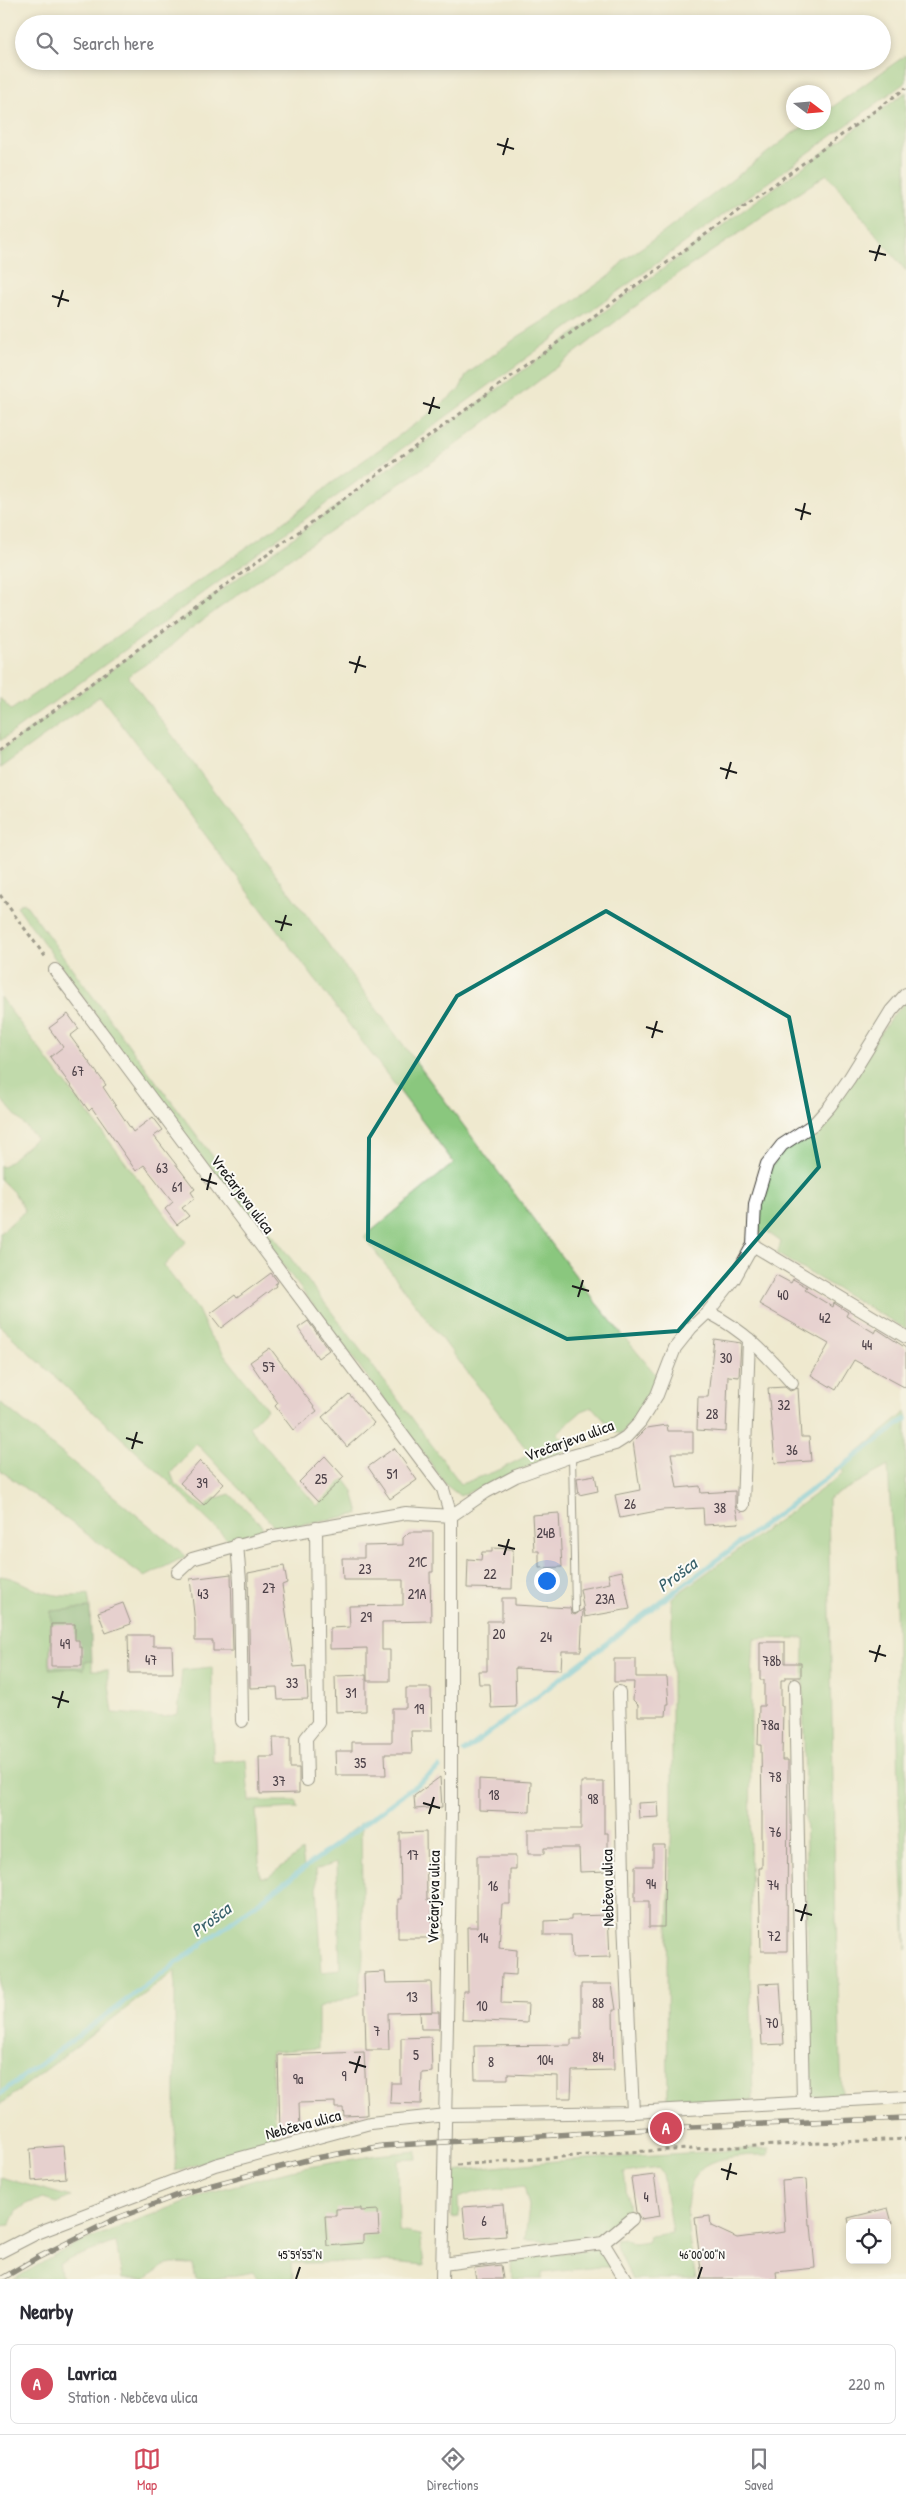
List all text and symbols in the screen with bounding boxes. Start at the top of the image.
search box [15,15,891,70]
icon: search [33,29,61,57]
text: Search here [73,30,154,56]
north arrow [786,85,831,130]
house number: 67 [72,1061,84,1080]
street label: Vrečarjeva ulica [206,1150,280,1238]
house number: 63 [156,1158,168,1177]
house number: 61 [172,1177,182,1196]
house number: 40 [777,1285,789,1304]
house number: 42 [819,1308,831,1327]
house number: 44 [862,1335,872,1354]
house number: 30 [720,1348,732,1367]
house number: 57 [263,1357,275,1376]
house number: 32 [778,1395,791,1414]
house number: 28 [706,1404,718,1423]
street label: Vrečarjeva ulica [521,1414,617,1466]
house number: 36 [786,1440,798,1459]
house number: 51 [386,1464,398,1483]
house number: 25 [315,1469,327,1488]
house number: 39 [196,1473,208,1492]
house number: 26 [624,1494,636,1513]
house number: 38 [714,1498,726,1517]
house number: 24B [537,1523,555,1542]
water label: Prošca [652,1550,703,1598]
house number: 21C [408,1552,428,1571]
house number: 23 [359,1559,371,1578]
house number: 22 [483,1564,497,1583]
your location [534,1568,560,1594]
house number: 27 [262,1578,276,1597]
house number: 43 [197,1584,209,1603]
house number: 21A [408,1584,426,1603]
house number: 23A [595,1589,615,1608]
house number: 29 [360,1607,372,1626]
house number: 20 [493,1624,505,1643]
house number: 24 [540,1627,552,1646]
house number: 49 [60,1634,70,1653]
house number: 47 [145,1650,157,1669]
house number: 78b [763,1651,782,1670]
house number: 33 [286,1673,298,1692]
house number: 31 [345,1683,357,1702]
house number: 19 [414,1699,424,1718]
house number: 78a [761,1715,780,1734]
house number: 35 [354,1753,366,1772]
house number: 78 [769,1767,782,1786]
house number: 37 [272,1771,286,1790]
house number: 18 [488,1785,500,1804]
house number: 98 [587,1789,599,1808]
house number: 76 [769,1822,782,1841]
house number: 17 [407,1845,419,1864]
street label: Nebčeva ulica [595,1849,619,1927]
street label: Vrečarjeva ulica [421,1850,445,1944]
house number: 94 [646,1874,656,1893]
house number: 74 [767,1875,779,1894]
house number: 16 [488,1876,499,1895]
water label: Prošca [186,1895,237,1943]
house number: 72 [767,1926,781,1945]
house number: 14 [478,1928,488,1947]
house number: 13 [406,1987,418,2006]
house number: 88 [592,1993,604,2012]
house number: 10 [476,1996,488,2015]
house number: 70 [765,2013,779,2032]
house number: 7 [374,2021,381,2040]
house number: 5 [413,2045,419,2064]
house number: 84 [592,2047,604,2066]
house number: 104 [537,2050,553,2069]
house number: 8 [488,2052,494,2071]
house number: 9 [341,2066,347,2085]
house number: 9a [293,2069,304,2088]
street label: Nebčeva ulica [263,2103,343,2145]
pin: A [650,2109,682,2147]
house number: 4 [643,2187,649,2206]
house number: 6 [481,2211,487,2230]
map controls [846,2219,891,2264]
button: locate [846,2219,891,2264]
text: 45°59'55"N [278,2246,322,2263]
text: 46°00'00"N [679,2246,725,2263]
text: Nearby [20,2297,73,2326]
text: Lavrica [68,2360,117,2386]
text: A [33,2373,41,2395]
text: 220 m [848,2373,885,2395]
text: Station · Nebčeva ulica [68,2386,198,2408]
tab: Map [133,2445,161,2494]
tab: Directions [427,2445,478,2494]
tab: Saved [744,2445,773,2494]

